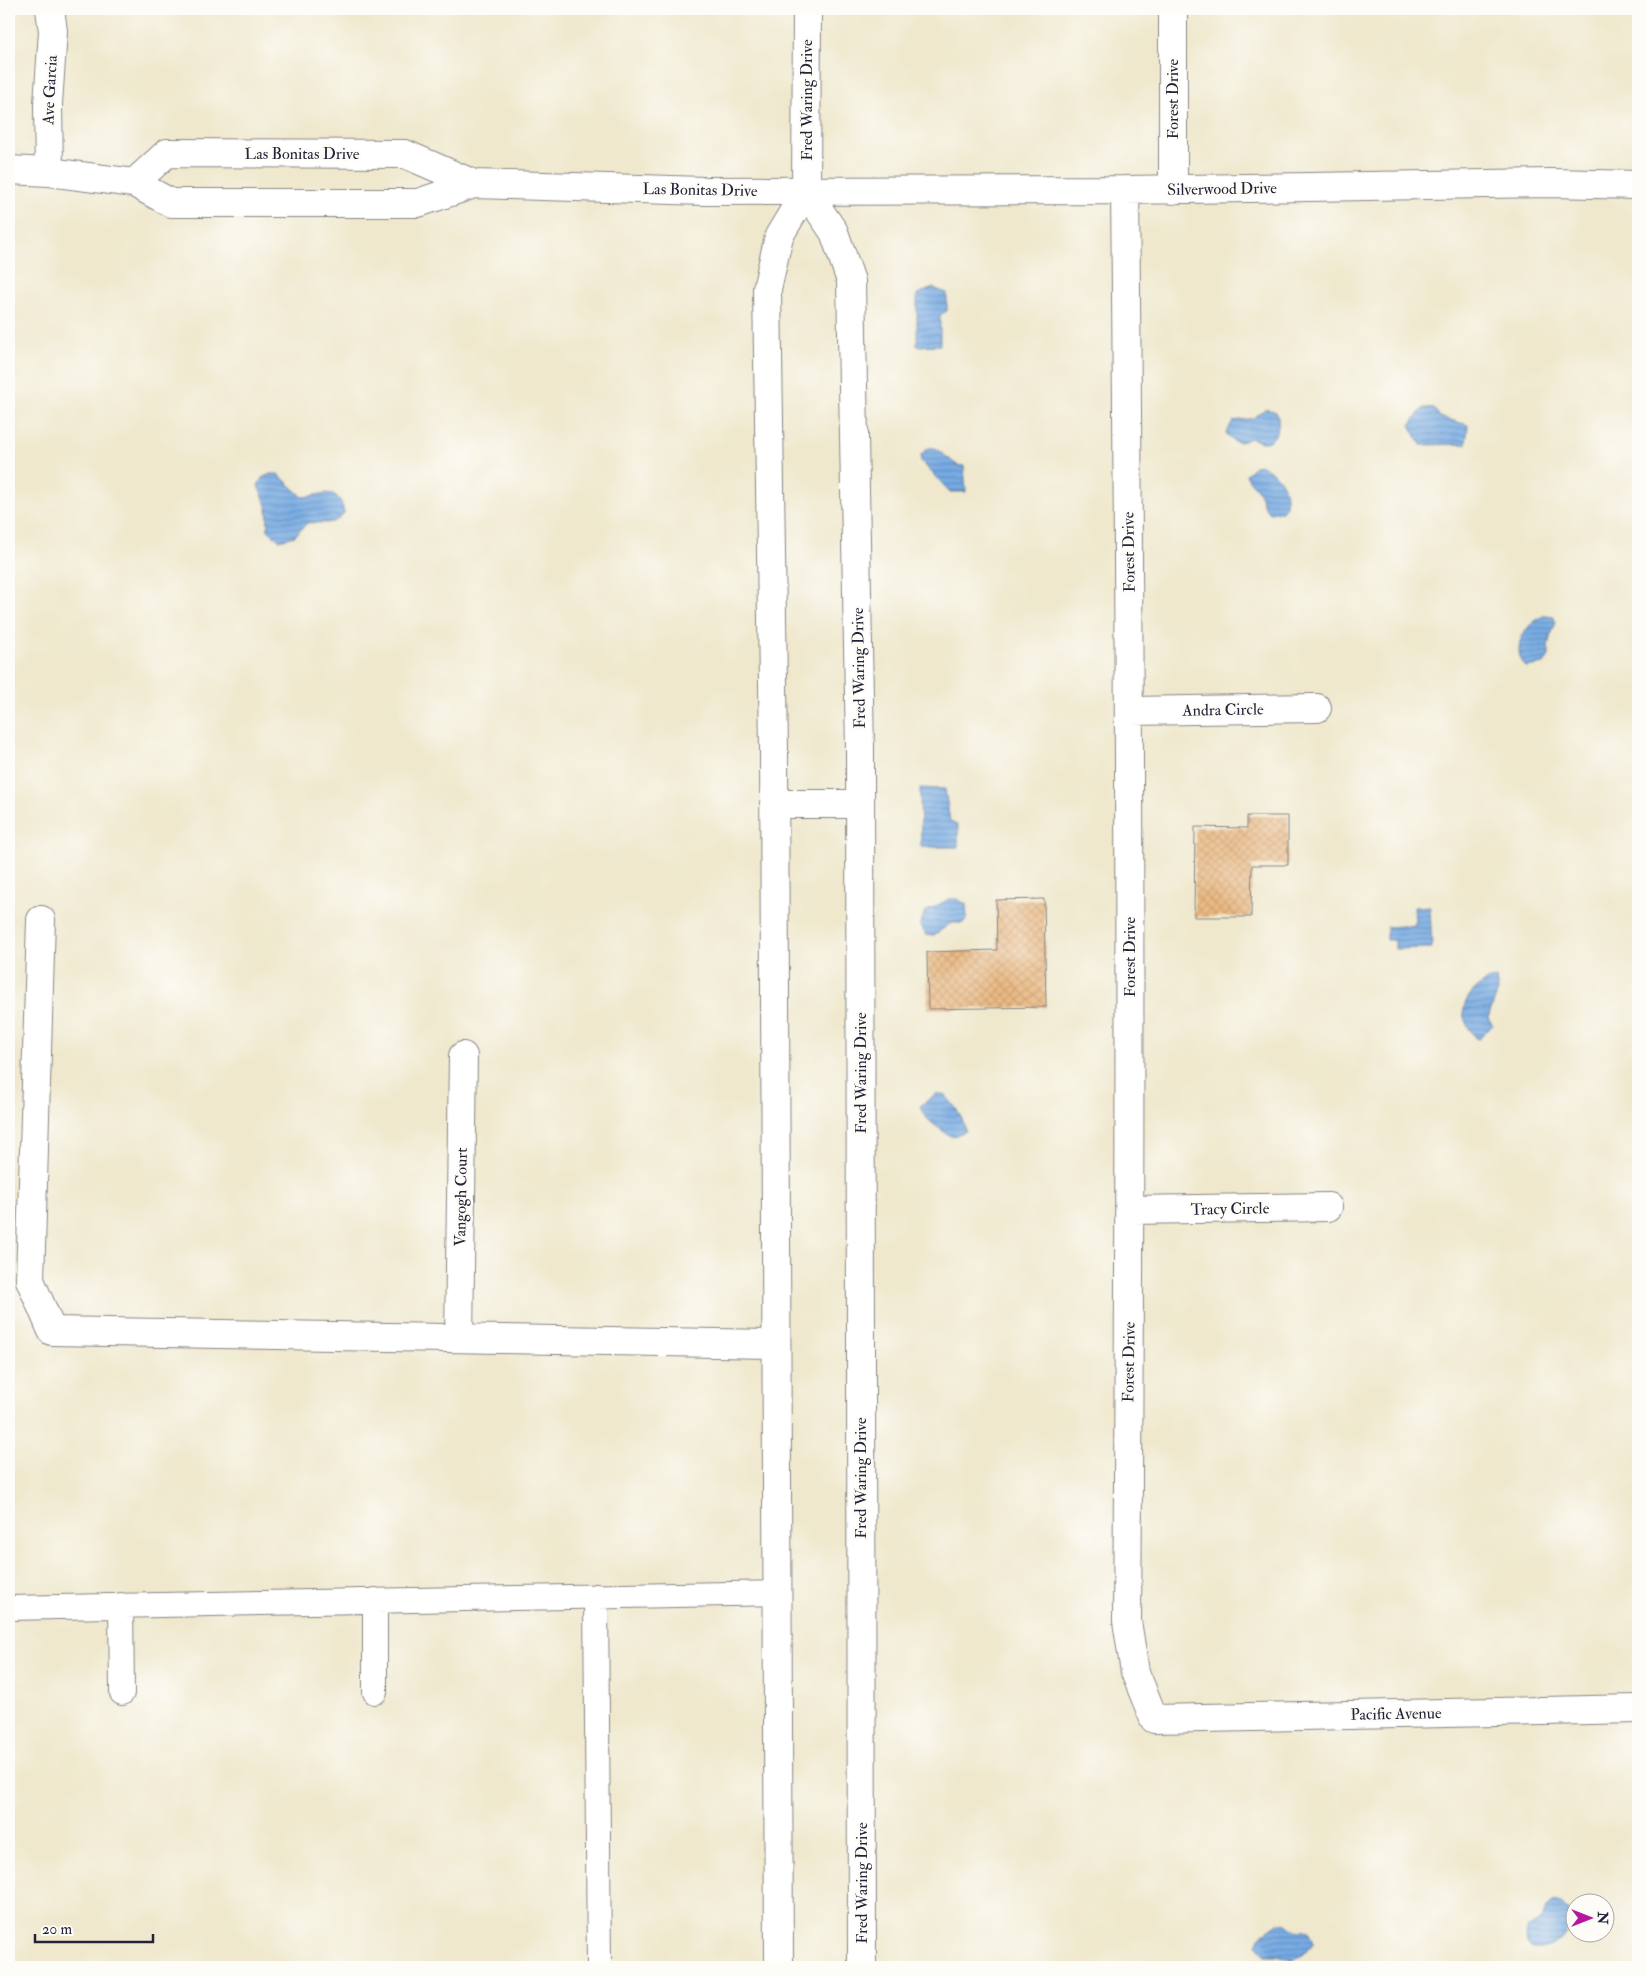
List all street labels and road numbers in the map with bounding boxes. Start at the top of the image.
street label: Fred Waring Drive [797,39,817,161]
street label: Ave Garcia [38,54,62,126]
street label: Forest Drive [1163,58,1183,139]
street label: Las Bonitas Drive [245,144,360,164]
street label: Silverwood Drive [1167,178,1277,200]
street label: Las Bonitas Drive [642,179,758,201]
street label: Forest Drive [1118,511,1140,592]
street label: Fred Waring Drive [848,607,870,729]
street label: Andra Circle [1181,699,1264,721]
street label: Forest Drive [1120,916,1140,997]
street label: Fred Waring Drive [851,1012,871,1134]
street label: Vangogh Court [450,1147,472,1247]
street label: Tracy Circle [1191,1198,1270,1220]
street label: Forest Drive [1118,1321,1140,1402]
street label: Fred Waring Drive [851,1417,871,1539]
street label: Pacific Avenue [1350,1703,1442,1725]
street label: Fred Waring Drive [852,1822,872,1944]

